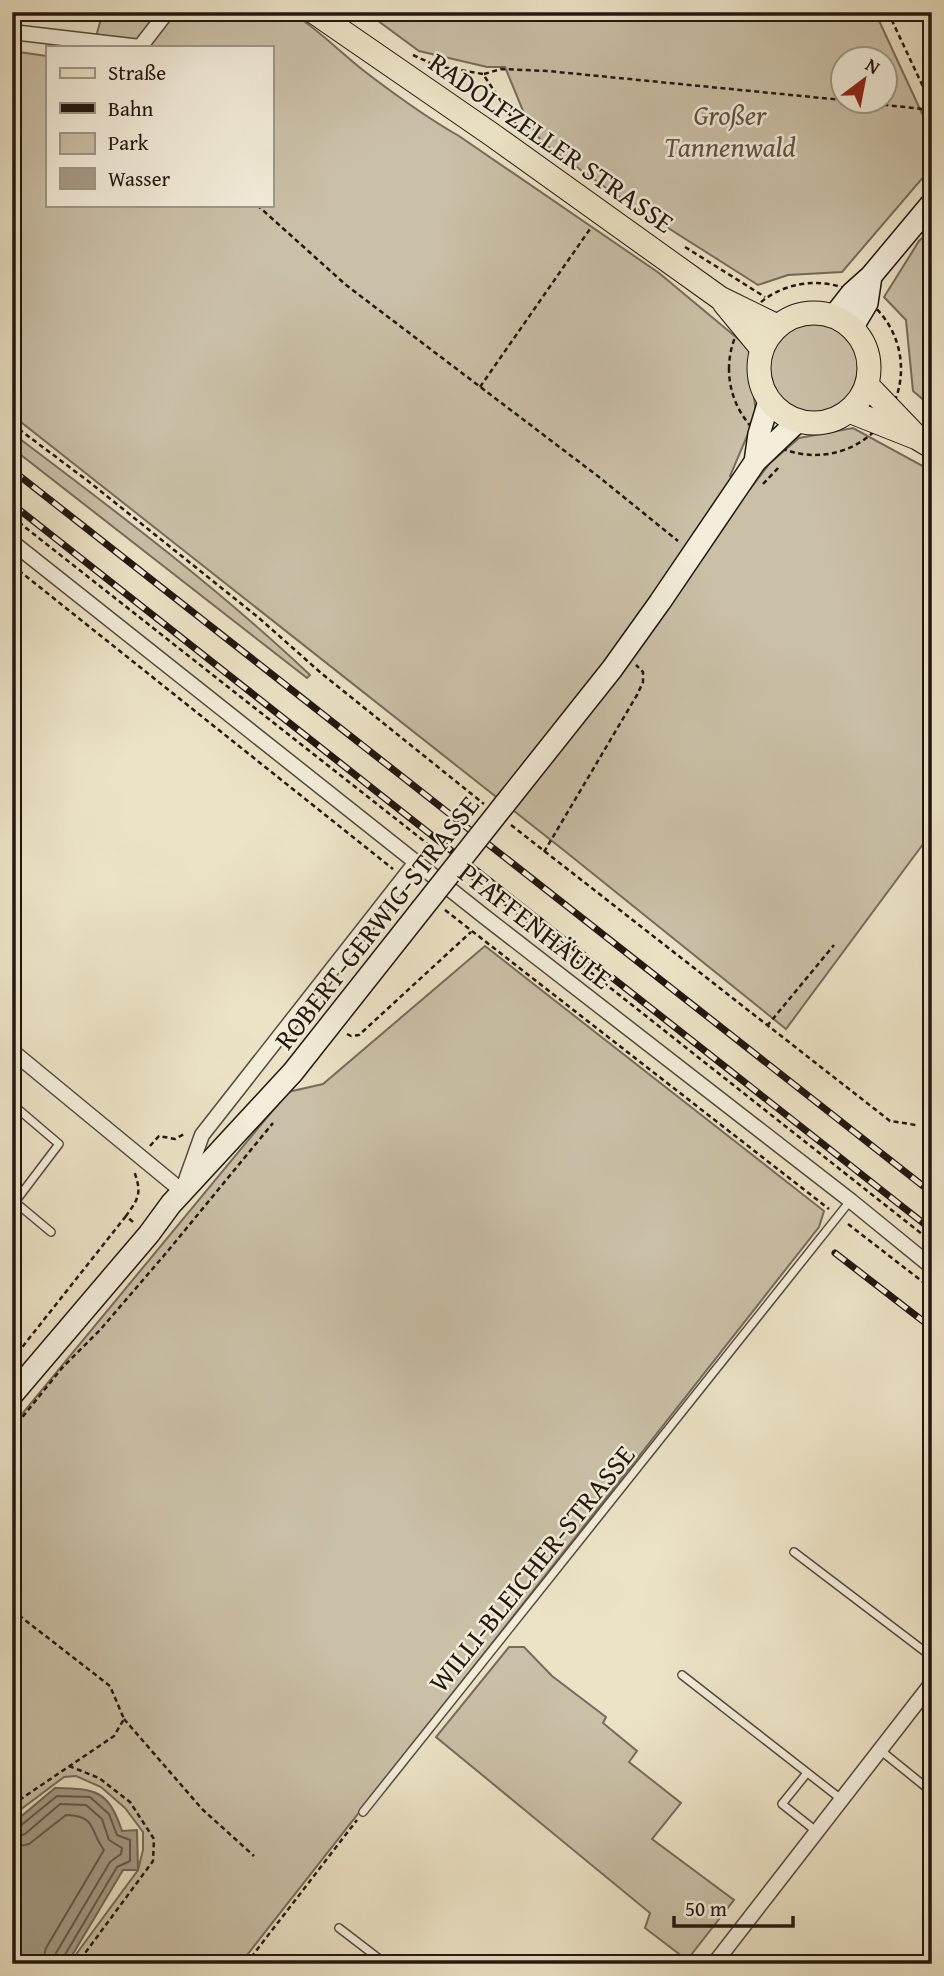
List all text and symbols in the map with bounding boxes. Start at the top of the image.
street label: RADOLFZELLER STRASSE [421,42,683,242]
legend [46,46,273,206]
north arrow [828,46,898,116]
text: N [860,50,886,81]
text: Straße [108,57,166,88]
text: Bahn [108,93,154,124]
park label: Großer Tannenwald [664,94,796,167]
text: Park [108,127,149,158]
text: Wasser [108,163,170,194]
street label: ROBERT-GERWIG-STRASSE [264,786,488,1058]
street label: PFAFFENHÄULE [450,852,622,998]
street label: WILLI-BLEICHER-STRASSE [418,1435,644,1701]
scale bar [674,1885,794,1929]
text: 50 m [685,1893,727,1924]

